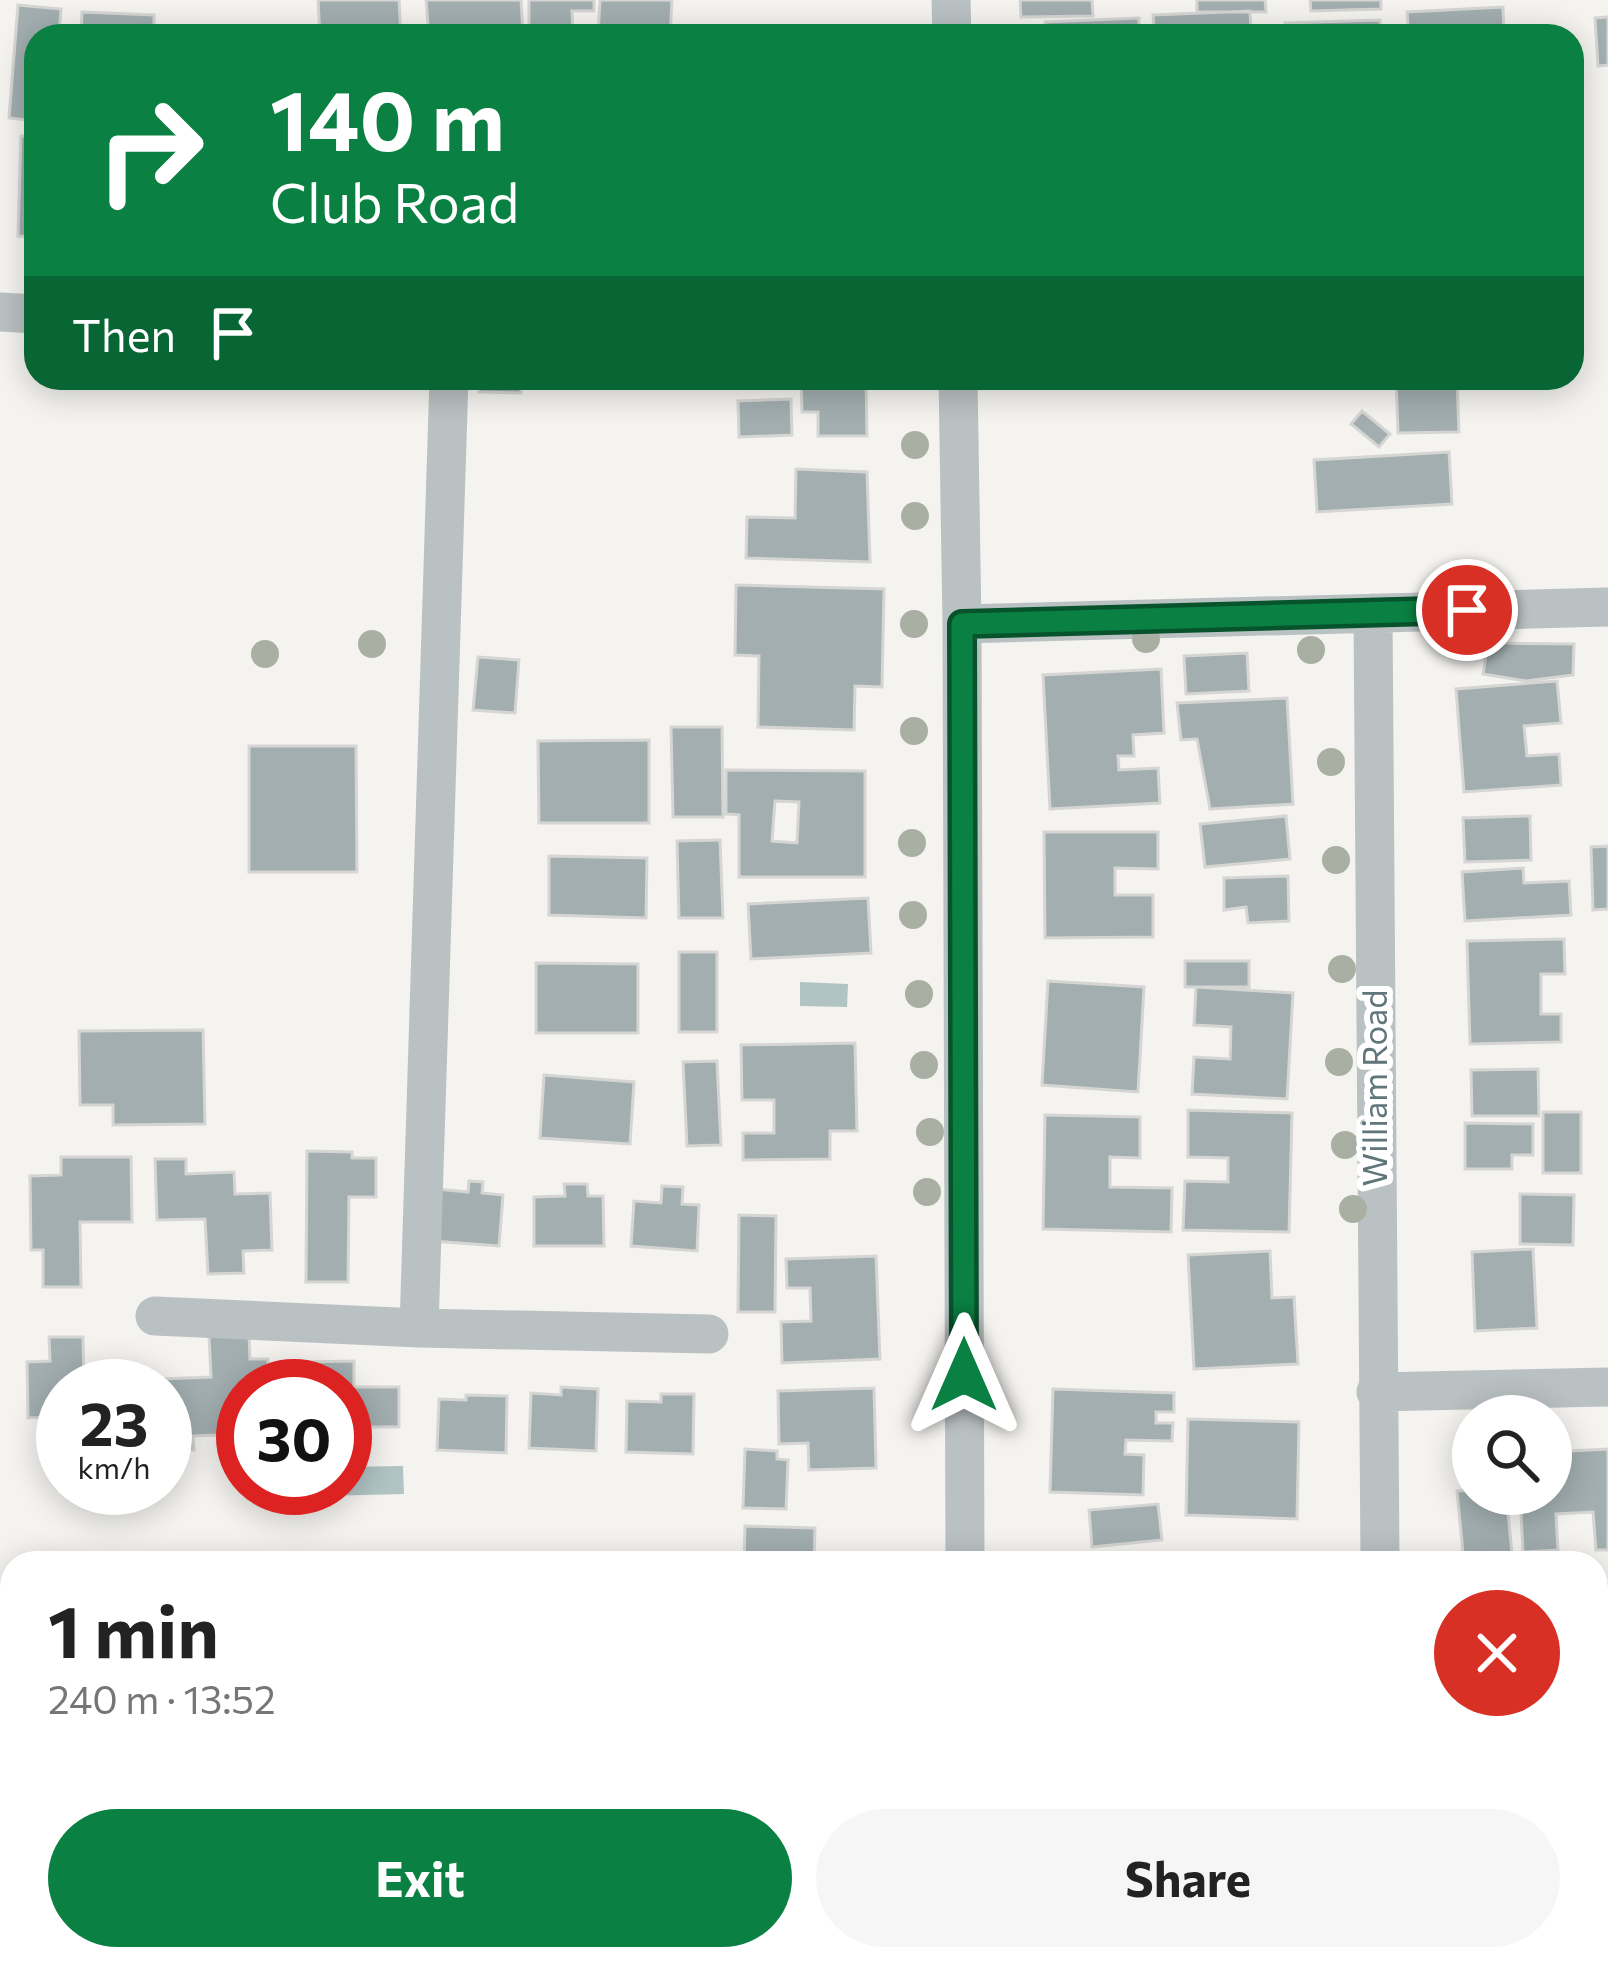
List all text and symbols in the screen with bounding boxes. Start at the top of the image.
text: 140 m [270,66,505,168]
icon: right [72,72,228,228]
text: Club Road [270,168,519,234]
icon: arrive [200,300,266,366]
text: Then [72,306,176,361]
pin [1416,559,1518,661]
icon: arrive [1434,577,1500,643]
street label: William Road [1353,990,1394,1186]
position arrow [901,1312,1027,1438]
speed limit sign: 30 [216,1359,372,1515]
text: 23 [79,1385,149,1458]
map controls [1452,1395,1572,1515]
button: search [1452,1395,1572,1515]
text: km/h [78,1448,150,1485]
text: 1 min [48,1585,219,1673]
button: close [1434,1590,1560,1716]
text: 240 m · 13:52 [48,1674,276,1722]
button: Exit [48,1809,792,1947]
button: Share [816,1809,1560,1947]

